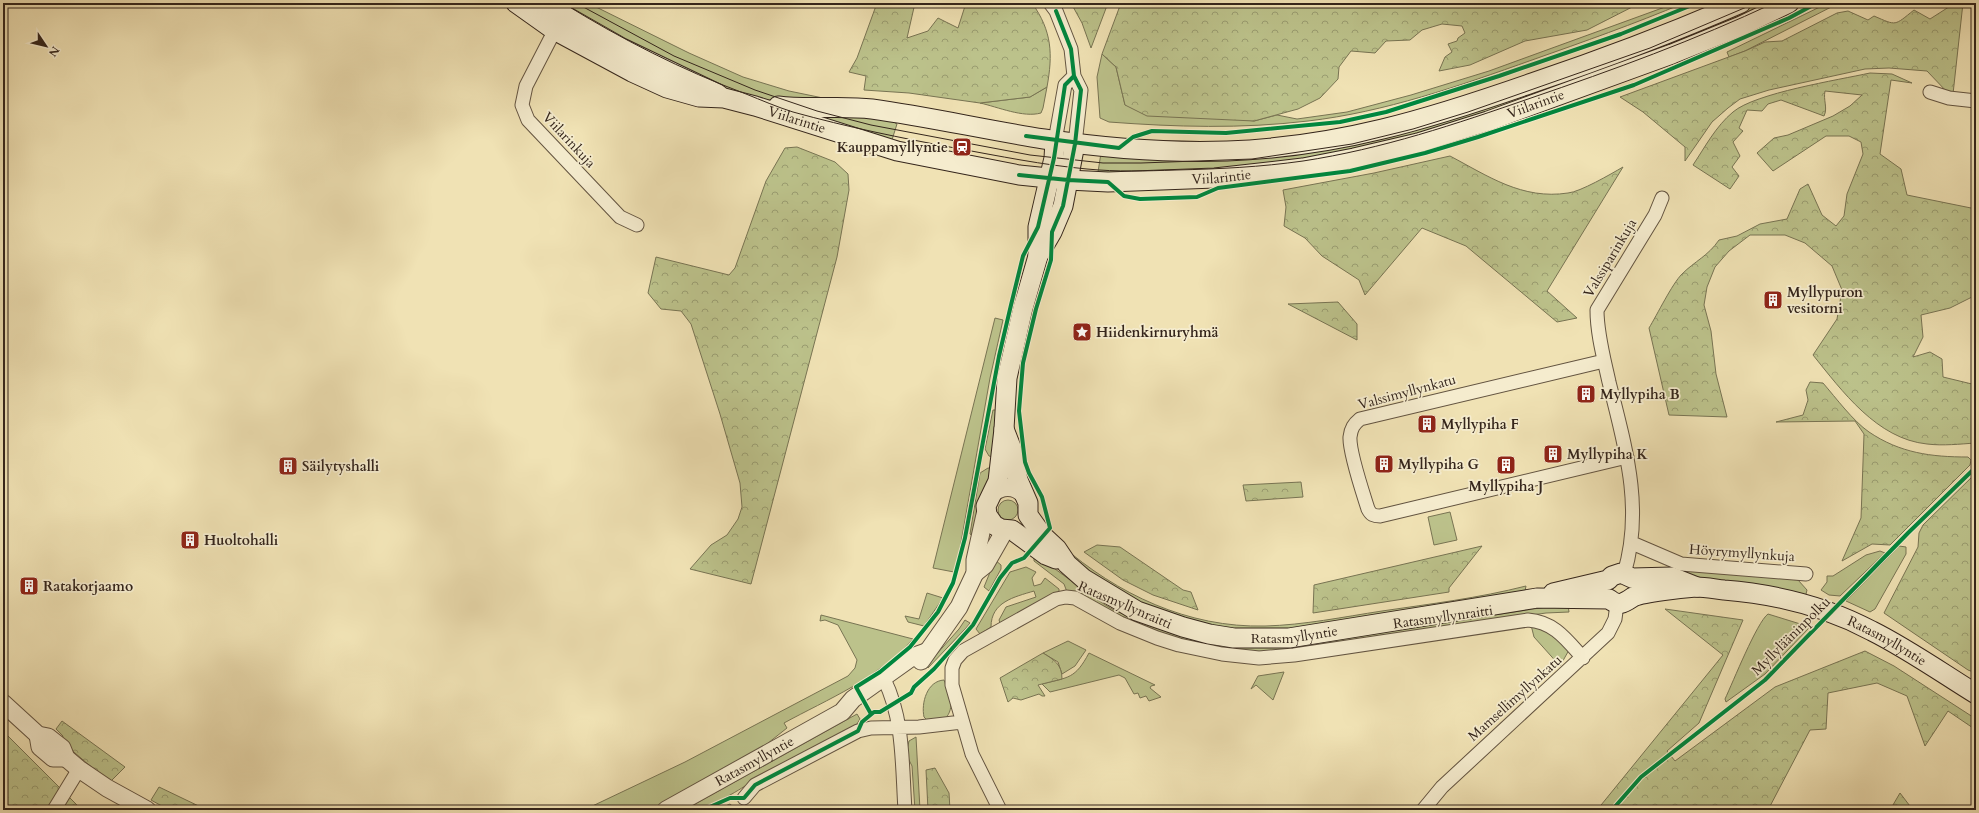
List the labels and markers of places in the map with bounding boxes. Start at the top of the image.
station icon: Kauppamyllyntie [951,136,973,158]
place label: Kauppamyllyntie [837,138,948,157]
place label: Myllypuron vesitorni [1787,283,1863,318]
building icon: Myllypuron vesitorni [1762,289,1784,311]
place icon: Hiidenkirnuryhmä [1071,321,1093,343]
place label: Hiidenkirnuryhmä [1096,323,1219,342]
building icon: Myllypiha B [1575,383,1597,405]
place label: Myllypiha B [1600,385,1680,404]
building icon: Myllypiha F [1416,413,1438,435]
place label: Myllypiha F [1441,415,1519,434]
building icon: Myllypiha K [1542,443,1564,465]
place label: Myllypiha K [1567,445,1649,464]
building icon: Myllypiha G [1373,453,1395,475]
building icon: Myllypiha J [1495,454,1517,476]
building icon: Säilytyshalli [277,455,299,477]
place label: Myllypiha G [1398,455,1480,474]
place label: Säilytyshalli [302,457,380,476]
place label: Myllypiha J [1469,477,1543,496]
building icon: Huoltohalli [179,529,201,551]
place label: Huoltohalli [204,531,279,550]
building icon: Ratakorjaamo [18,575,40,597]
place label: Ratakorjaamo [43,577,133,596]

